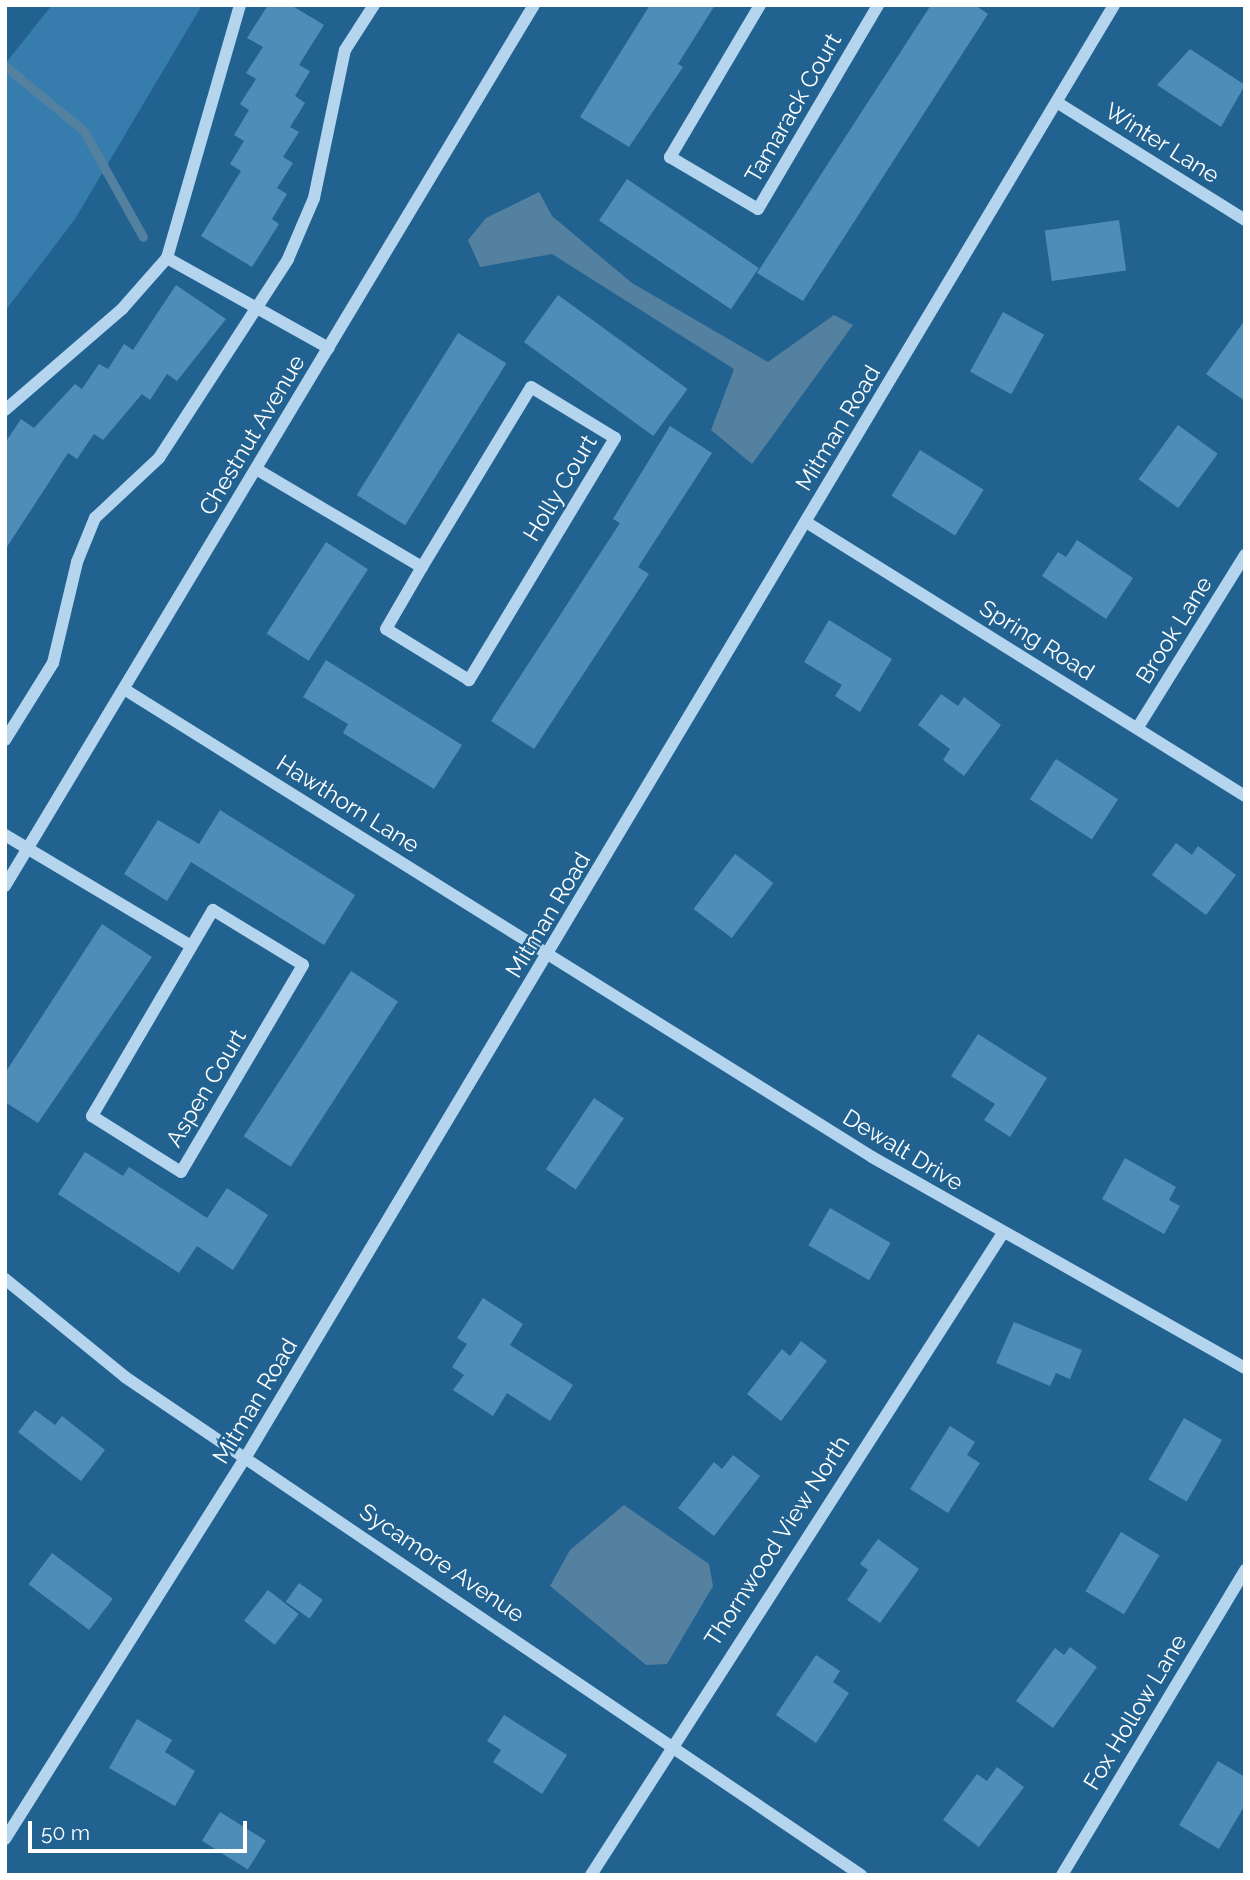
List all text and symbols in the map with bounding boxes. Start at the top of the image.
street label: Tamarack Court [739,28,847,188]
street label: Winter Lane [1099,97,1225,189]
street label: Chestnut Avenue [193,350,311,520]
street label: Mitman Road [790,360,886,496]
street label: Holly Court [517,430,603,546]
street label: Brook Lane [1130,571,1218,689]
street label: Spring Road [975,594,1099,686]
street label: Hawthorn Lane [272,749,424,859]
street label: Mitman Road [500,847,596,983]
street label: Aspen Court [160,1024,252,1152]
street label: Dewalt Drive [838,1103,968,1197]
street label: Mitman Road [207,1333,303,1469]
street label: Thornwood View North [698,1430,856,1652]
street label: Sycamore Avenue [354,1497,530,1629]
street label: Fox Hollow Lane [1078,1629,1192,1795]
scale bar [32,1806,250,1850]
text: 50 m [41,1820,90,1845]

